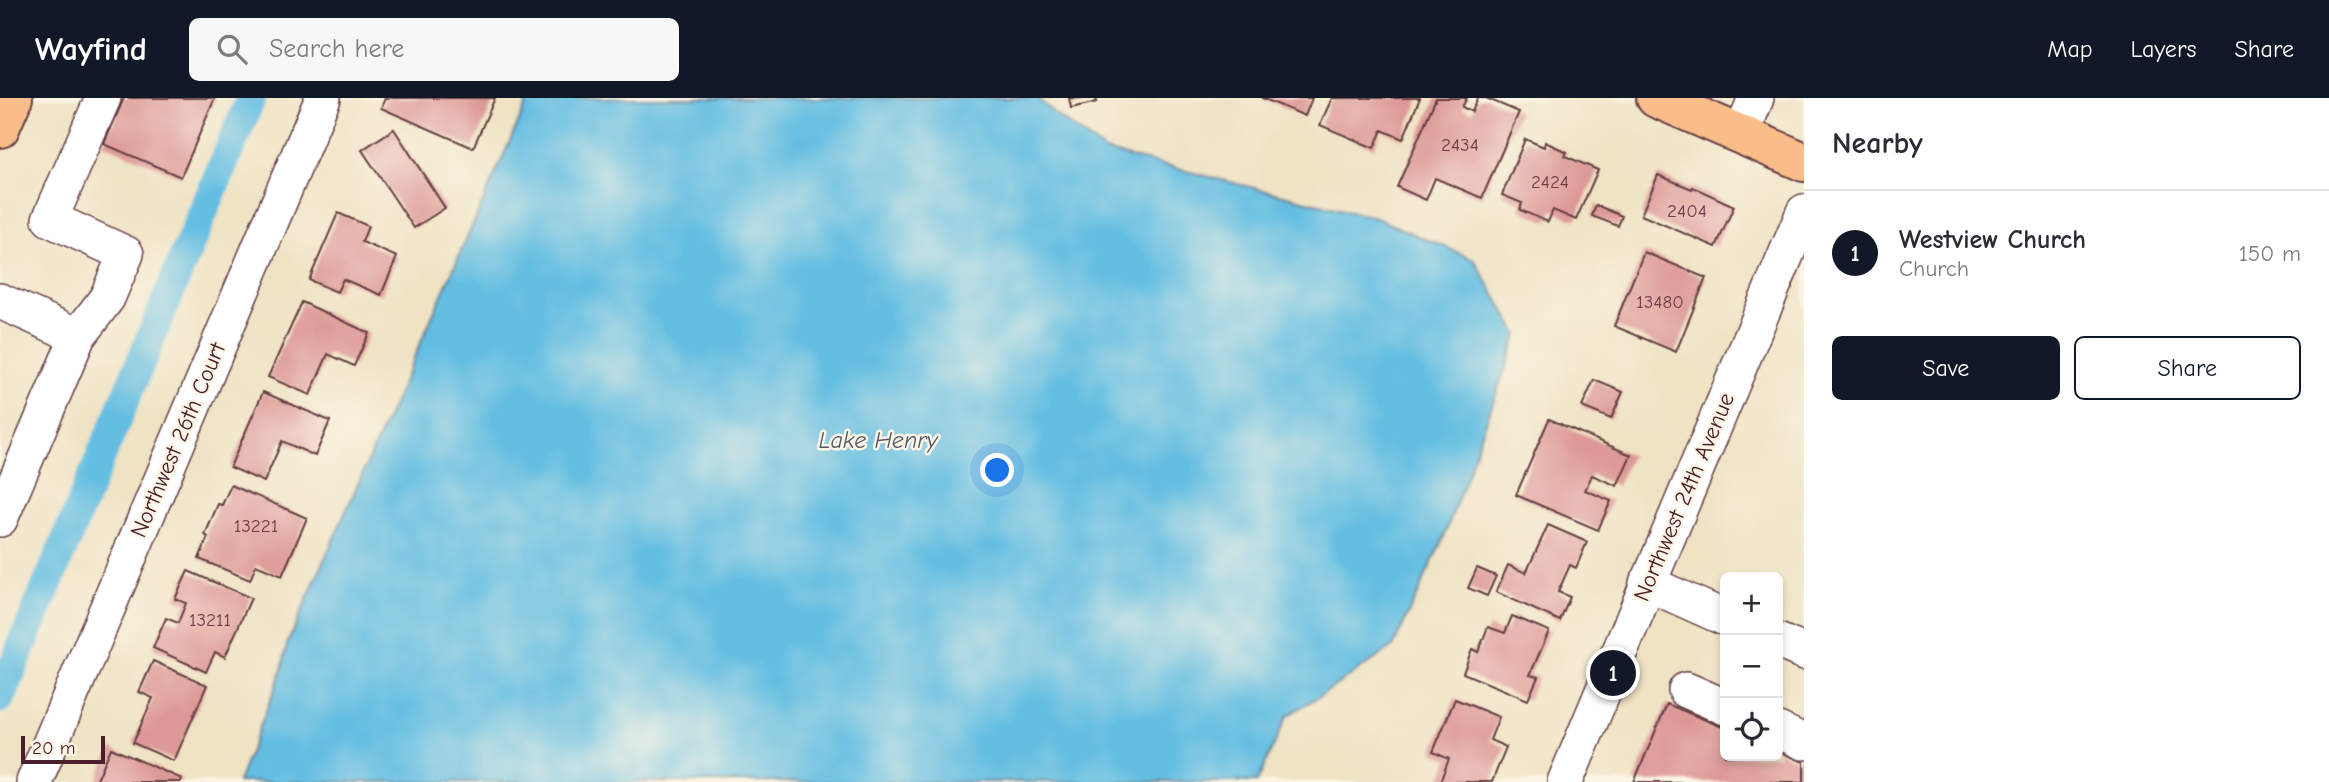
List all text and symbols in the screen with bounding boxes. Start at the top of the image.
search box [189,18,679,81]
text: Wayfind [35,30,147,68]
icon: search [213,30,251,68]
text: Search here [269,34,404,64]
text: Map [2047,35,2093,63]
text: Layers [2131,35,2196,63]
text: Share [2234,35,2294,63]
text: Nearby [1832,126,1923,161]
house number: 2434 [1441,134,1479,156]
house number: 2424 [1531,171,1569,193]
house number: 2404 [1667,200,1707,222]
text: Westview Church [1899,225,2086,255]
text: 1 [1850,240,1860,267]
text: 150 m [2239,240,2301,267]
text: Church [1899,255,1969,282]
house number: 13480 [1636,291,1684,313]
button: Save [1832,336,2060,400]
button: Share [2074,336,2301,400]
street label: Northwest 26th Court [125,337,232,541]
street label: Northwest 24th Avenue [1628,389,1740,605]
water label: Lake Henry [819,426,939,454]
your location [980,453,1014,487]
house number: 13221 [234,515,278,537]
map controls [1720,572,1783,761]
button: + [1720,572,1783,635]
house number: 13211 [189,609,231,631]
button: − [1720,635,1783,698]
pin: 1 [1590,647,1636,699]
button: locate [1720,698,1783,761]
scale bar [21,733,105,765]
text: 20 m [32,737,76,759]

